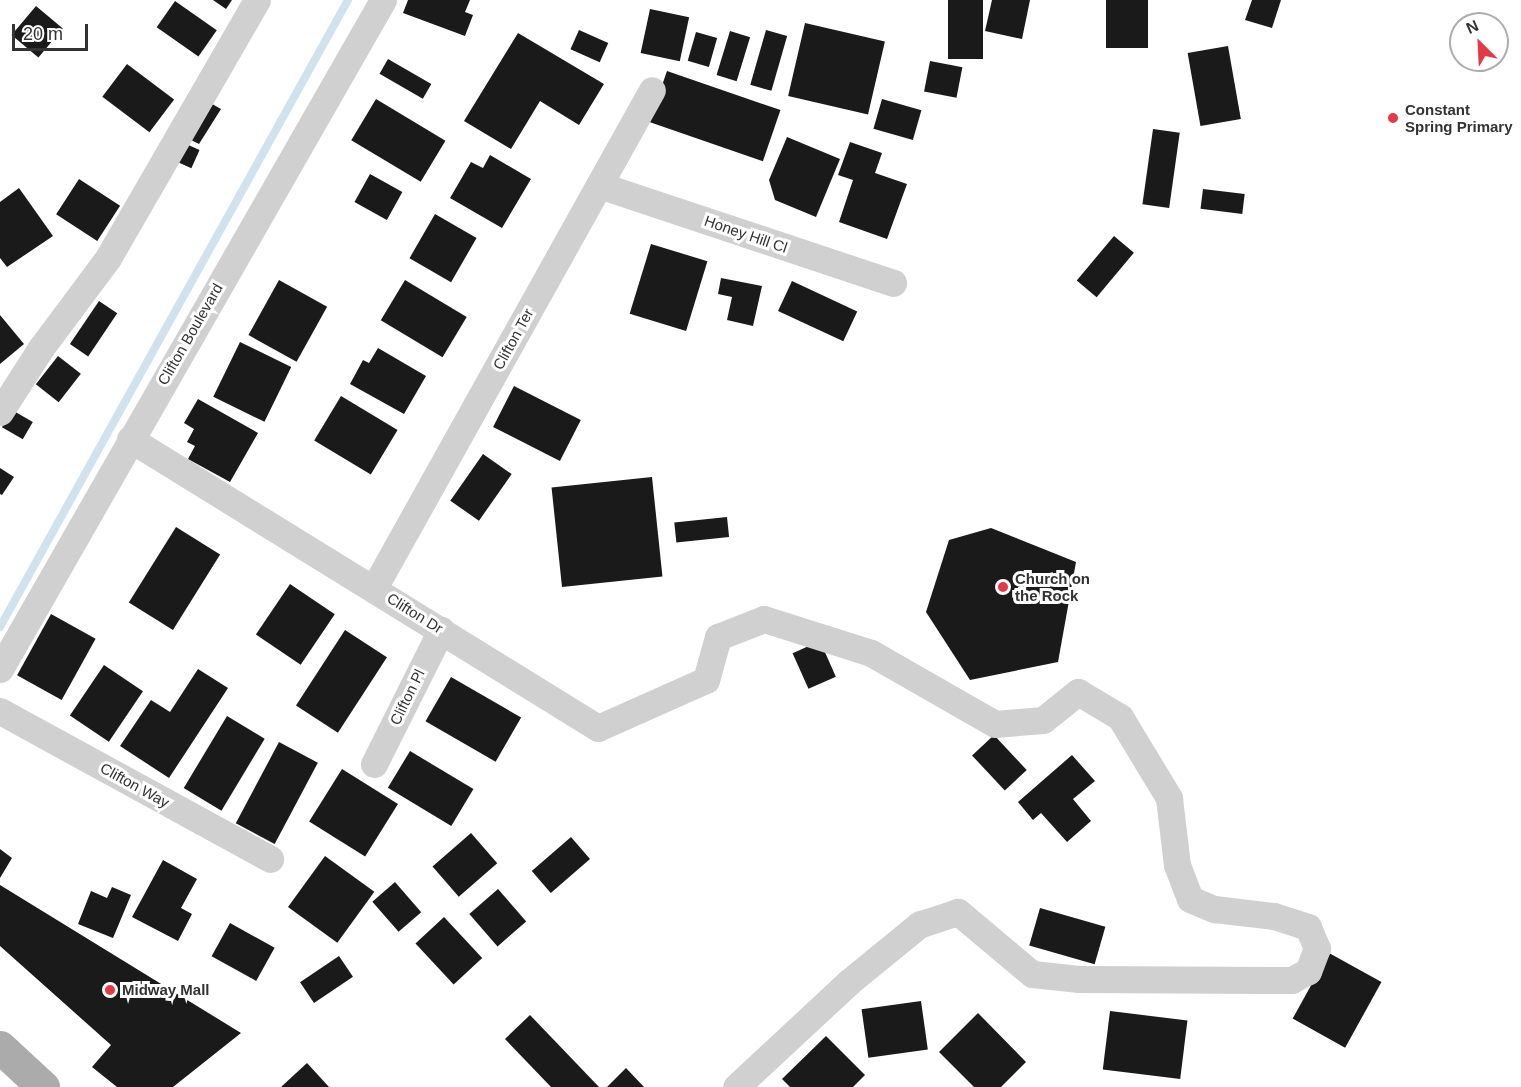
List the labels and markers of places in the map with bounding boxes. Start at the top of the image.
place label: Constant Spring Primary [1405,100,1513,135]
marker: Constant Spring Primary [1386,111,1400,125]
place label: Church on the Rock [1015,569,1090,604]
marker: Church on the Rock [996,580,1010,594]
place label: Midway Mall [122,981,210,999]
marker: Midway Mall [103,983,117,997]

